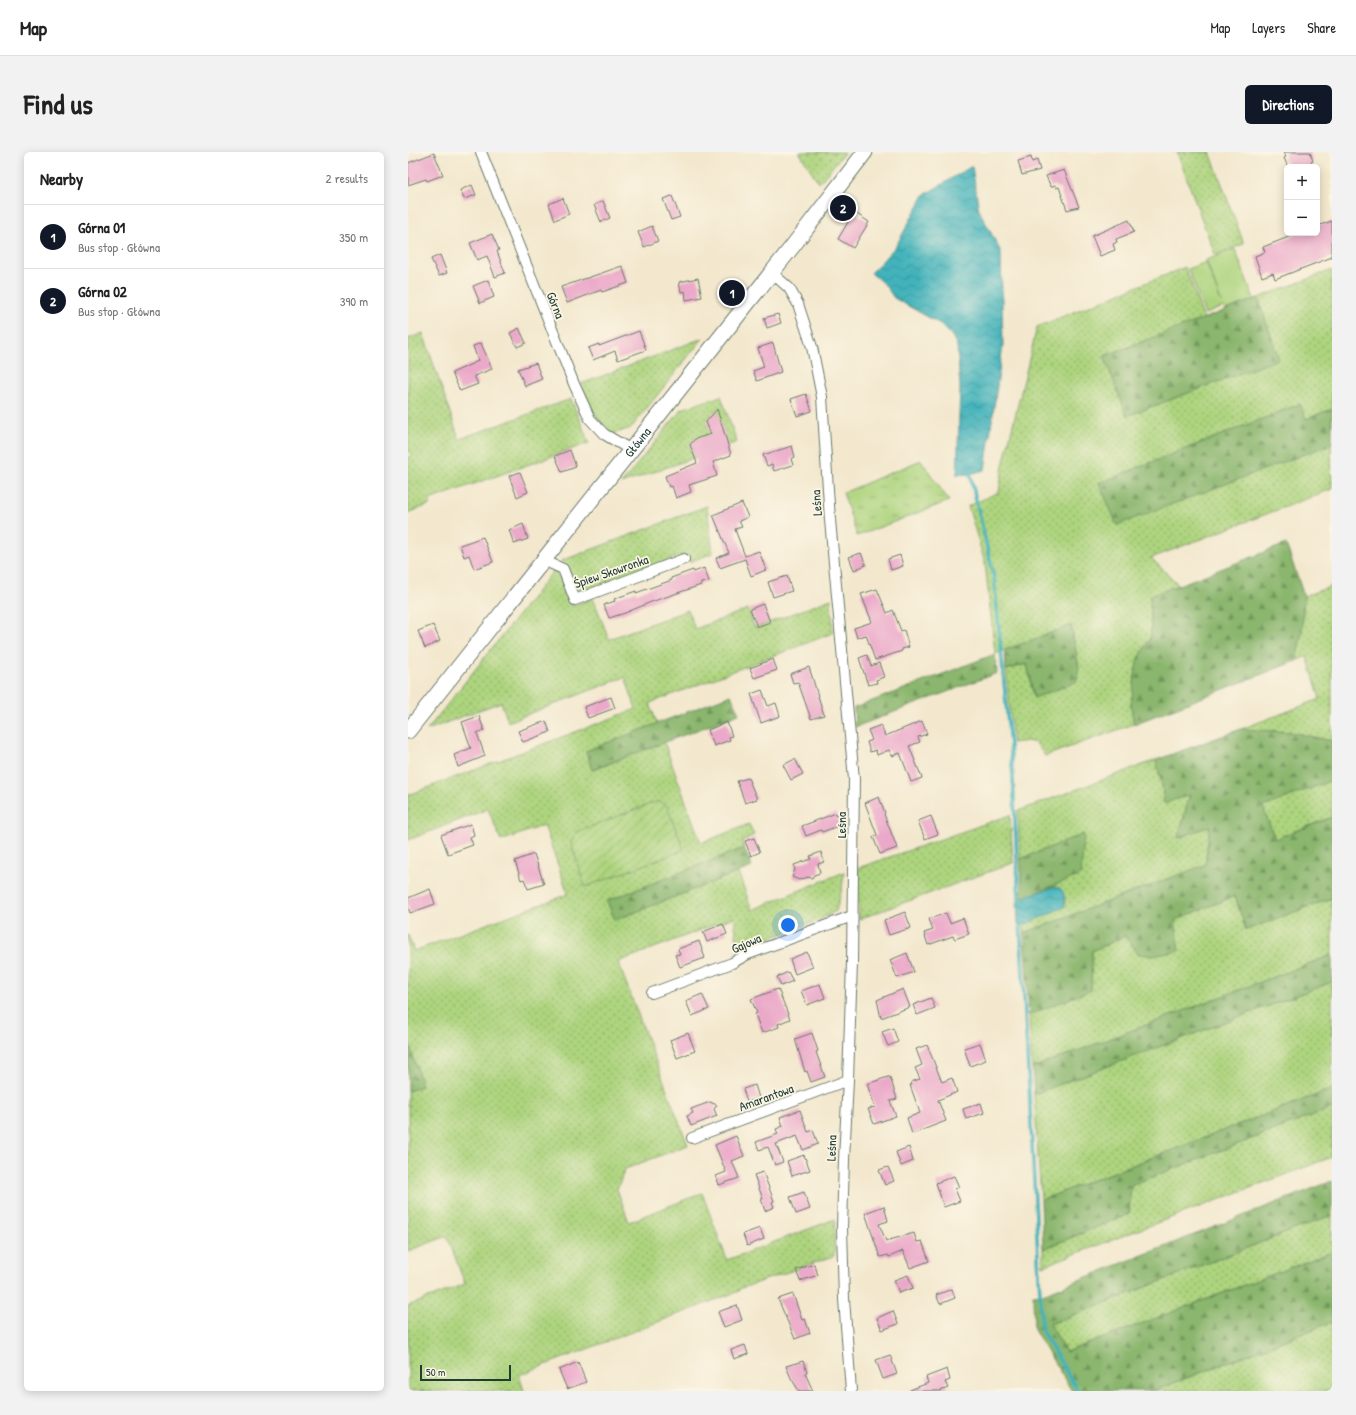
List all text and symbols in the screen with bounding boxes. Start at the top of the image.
text: Map [20,15,47,41]
text: Map [1210,18,1230,37]
text: Layers [1252,18,1285,37]
text: Share [1307,18,1336,37]
text: Find us [24,85,93,123]
button: Directions [1245,85,1332,124]
map controls [1284,164,1320,236]
button: + [1284,164,1320,200]
text: Nearby [40,167,83,190]
text: 2 results [326,169,368,187]
pin: 2 [830,193,856,223]
button: − [1284,200,1320,236]
text: Górna 01 [78,217,125,238]
text: 1 [51,228,55,246]
text: 350 m [339,228,368,246]
text: Bus stop · Główna [78,238,160,256]
pin: 1 [719,278,745,308]
text: Górna 02 [78,281,127,302]
street label: Górna [543,289,569,321]
text: 2 [50,292,56,310]
text: 390 m [340,292,368,310]
text: Bus stop · Główna [78,302,160,320]
street label: Główna [620,423,655,461]
street label: Leśna [806,489,826,517]
street label: Śpiew Skowronka [571,550,651,592]
street label: Leśna [832,812,850,838]
your location [778,915,798,935]
street label: Gajowa [728,929,764,957]
street label: Amarantowa [736,1079,796,1115]
street label: Leśna [822,1135,840,1161]
scale bar [420,1363,511,1382]
text: 50 m [426,1365,446,1379]

